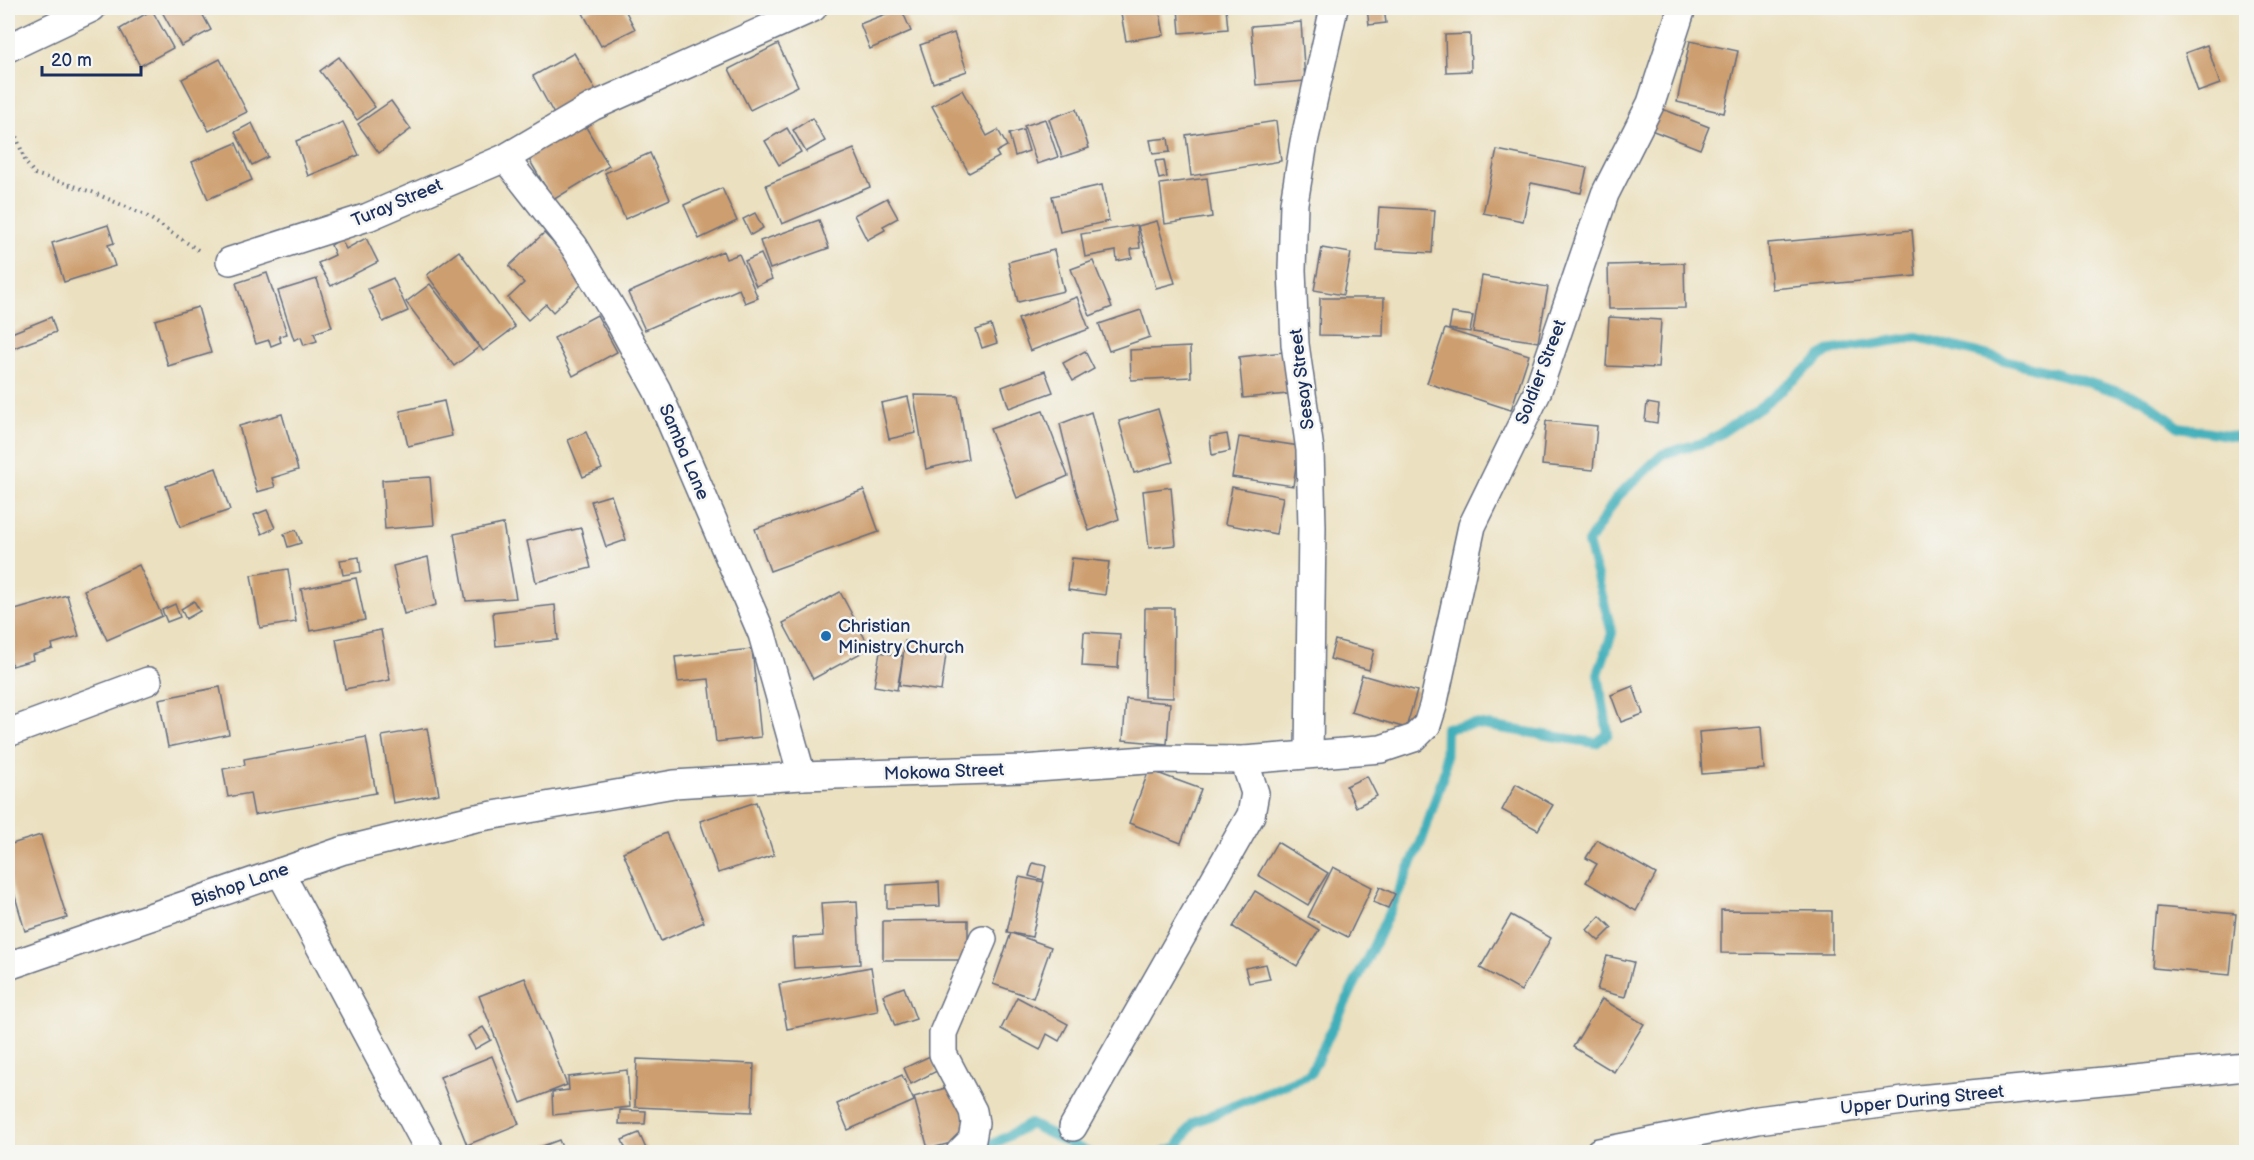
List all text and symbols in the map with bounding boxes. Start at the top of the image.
scale bar [42,39,141,77]
text: 20 m [51,50,92,71]
street label: Turay Street [348,174,446,232]
street label: Soldier Street [1511,316,1571,427]
street label: Sesay Street [1285,327,1319,431]
street label: Samba Lane [654,401,714,503]
place label: Christian Ministry Church [838,616,964,658]
marker: Christian Ministry Church [819,629,833,643]
street label: Mokowa Street [883,759,1005,785]
street label: Bishop Lane [188,858,292,911]
street label: Upper During Street [1839,1081,2005,1119]

